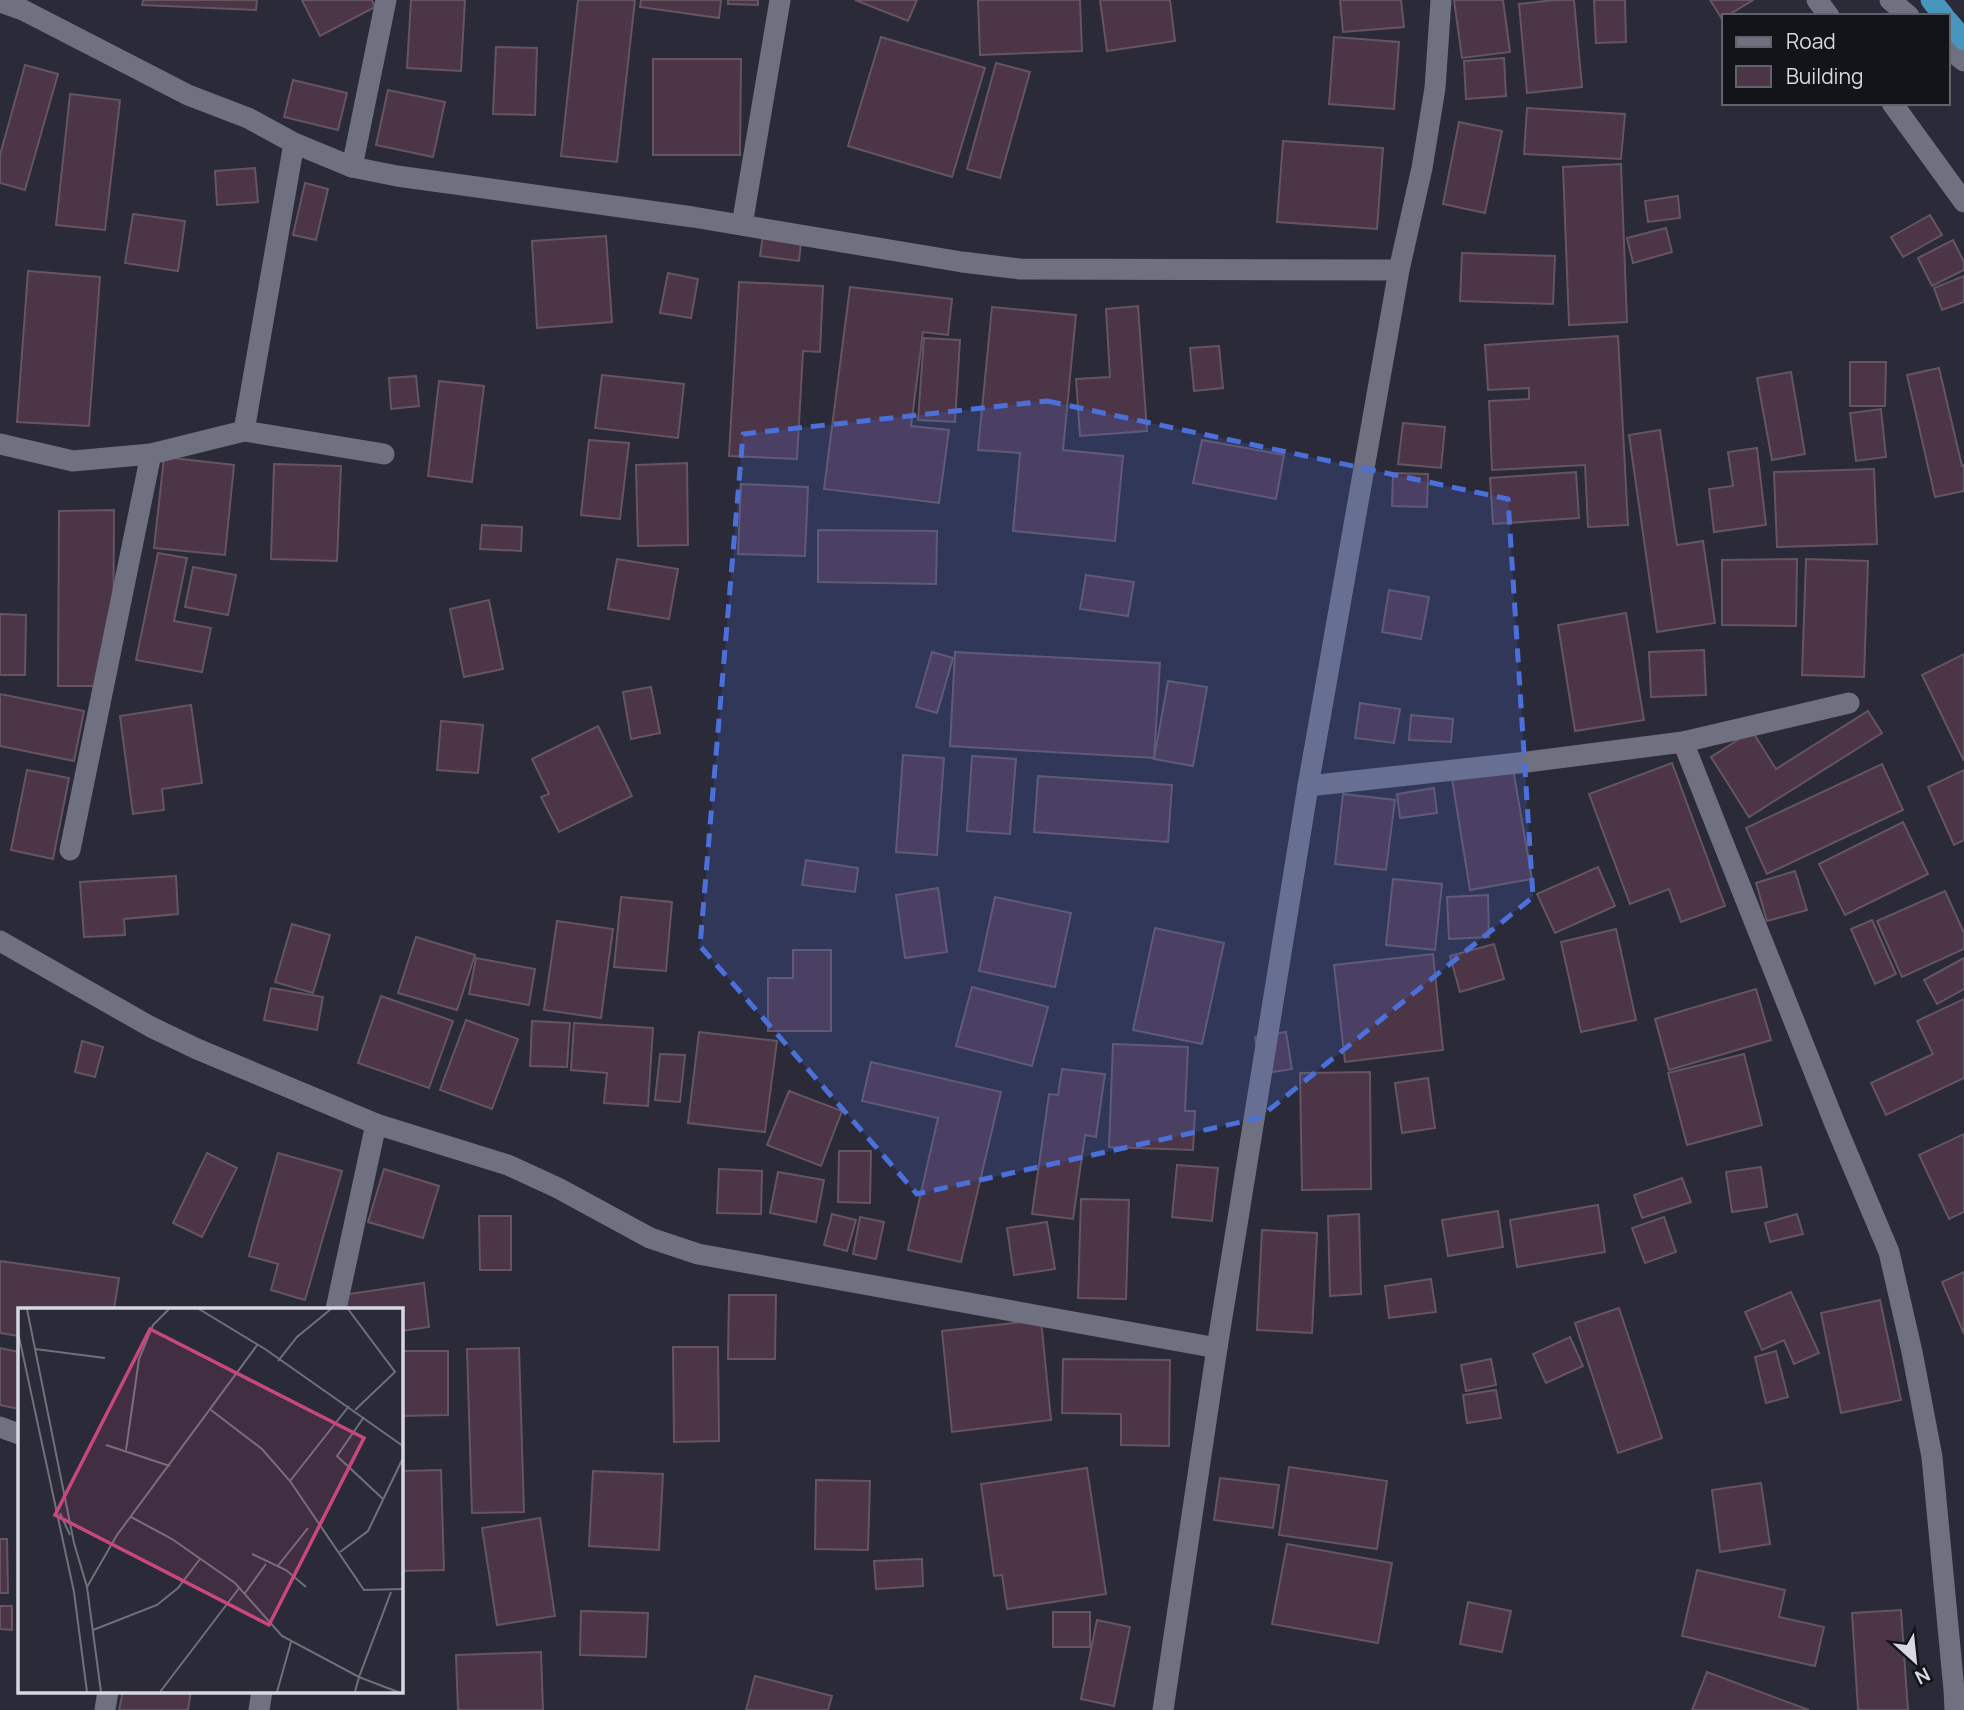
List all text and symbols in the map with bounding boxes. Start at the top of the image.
legend [1722,14,1950,105]
text: Road [1786,27,1836,55]
text: Building [1786,62,1863,90]
inset map [18,1308,402,1692]
north arrow [1880,1626,1950,1696]
text: N [1911,1661,1935,1691]

